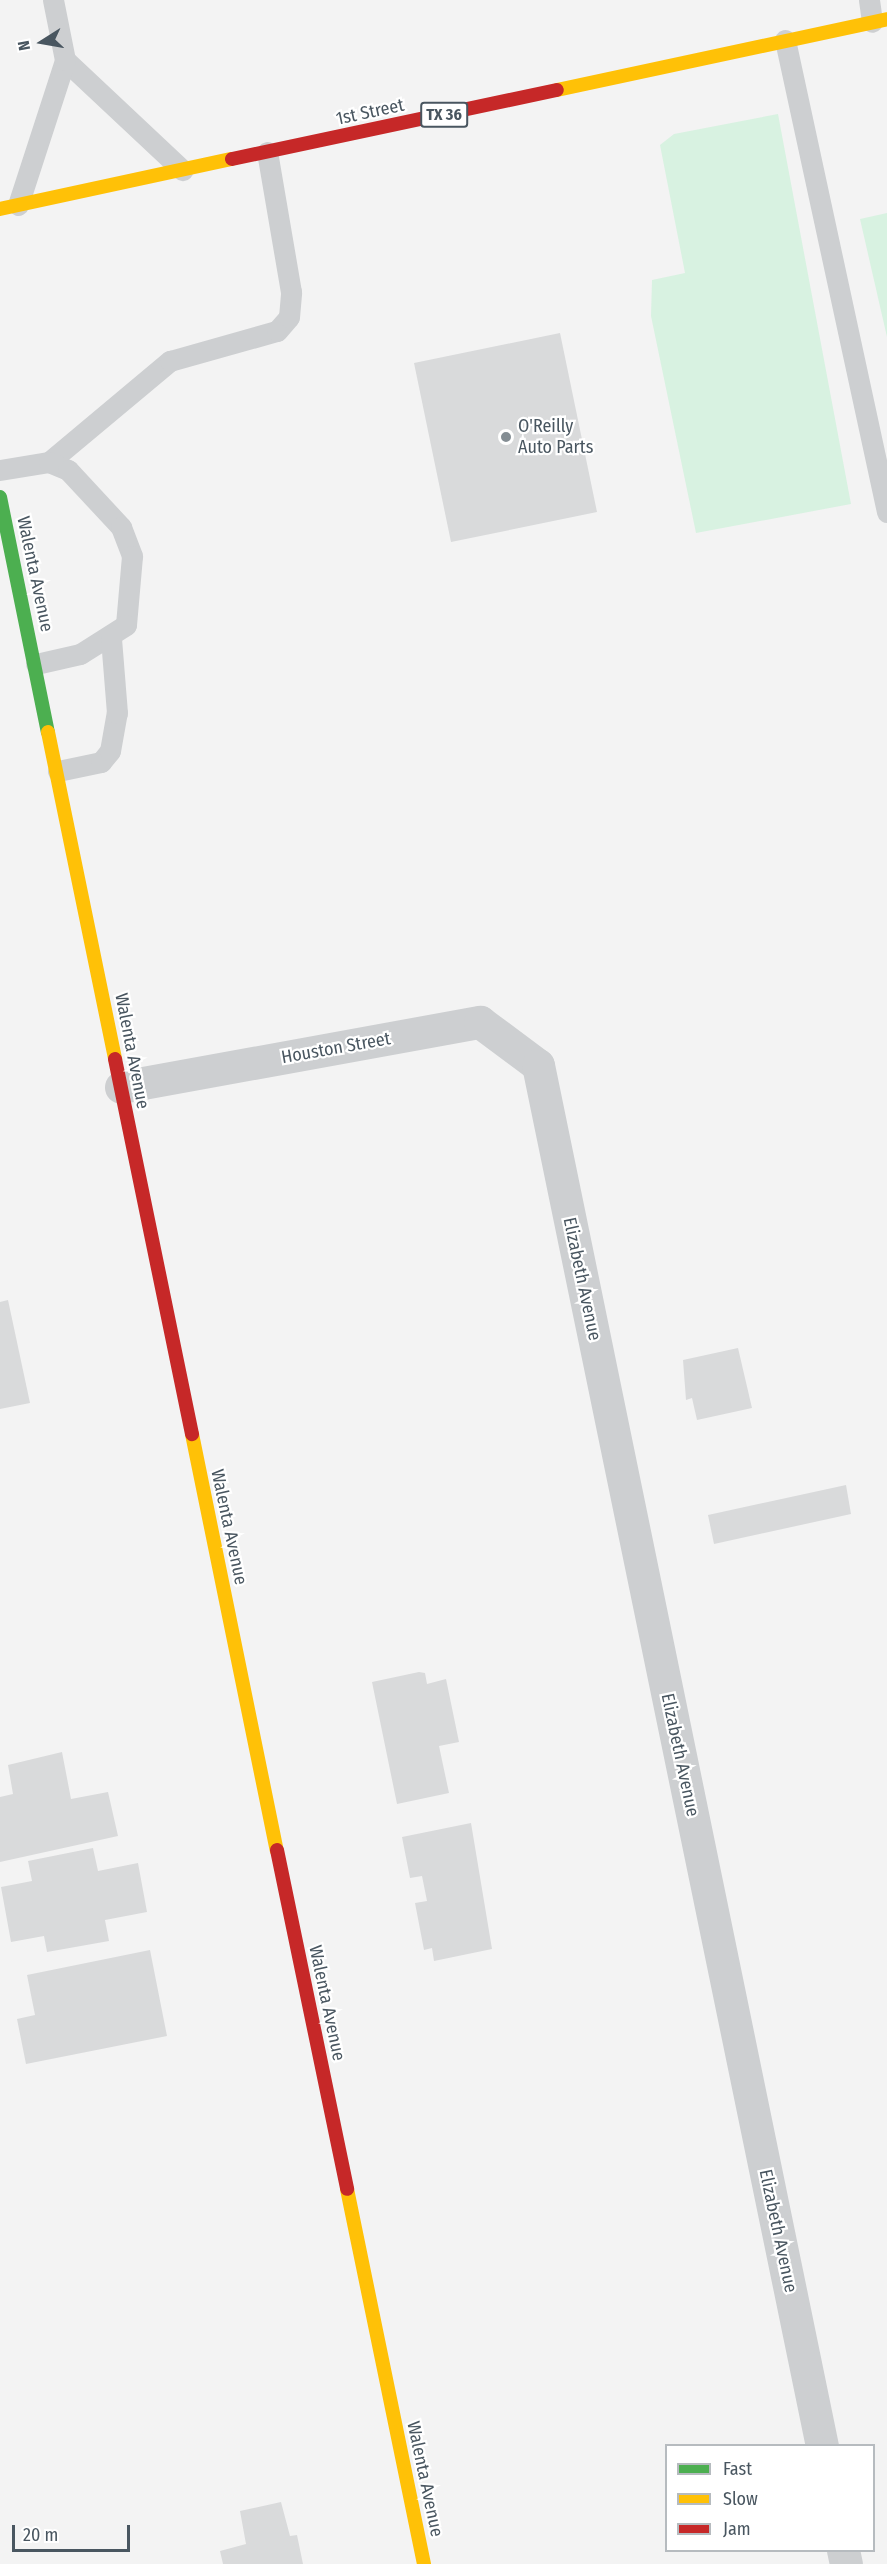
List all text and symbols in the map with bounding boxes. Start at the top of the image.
north arrow [12,12,72,72]
text: N [14,39,34,52]
street label: 1st Street [334,94,406,130]
road number: TX 36 [420,102,468,128]
place label: O'Reilly Auto Parts [518,416,593,458]
marker: O'Reilly Auto Parts [499,430,513,444]
street label: Walenta Avenue [12,514,58,634]
street label: Walenta Avenue [110,991,154,1111]
street label: Houston Street [280,1028,392,1068]
street label: Elizabeth Avenue [558,1215,606,1343]
street label: Walenta Avenue [206,1467,252,1587]
street label: Elizabeth Avenue [656,1691,704,1819]
street label: Walenta Avenue [304,1943,350,2063]
street label: Elizabeth Avenue [754,2167,802,2295]
street label: Walenta Avenue [402,2419,448,2539]
legend [665,2444,875,2552]
text: Fast [723,2458,752,2480]
text: Slow [723,2488,758,2510]
scale bar [15,2513,134,2551]
text: Jam [723,2518,751,2540]
text: 20 m [23,2524,58,2546]

